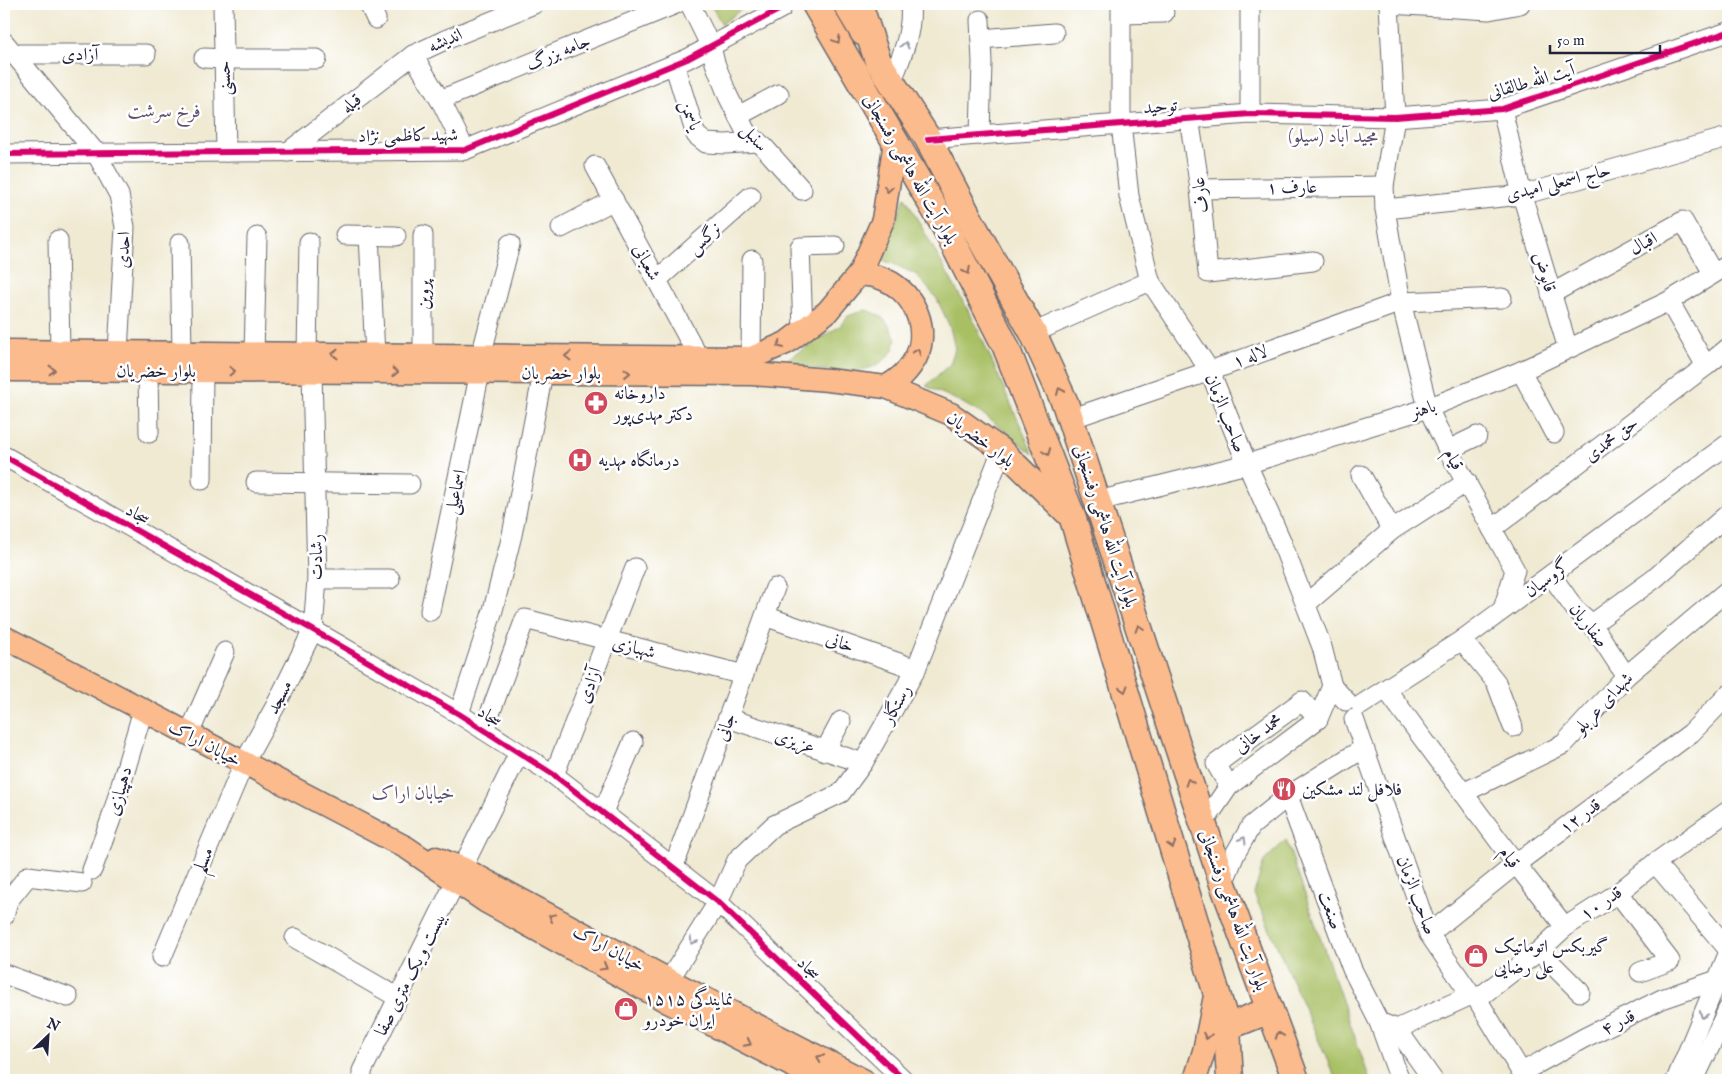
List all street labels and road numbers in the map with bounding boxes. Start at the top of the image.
street label: اندیشه [425,24,466,59]
street label: جامه بزرگ [523,30,594,77]
street label: آزادی [62,44,101,67]
street label: آیت الله طالقانی [1484,55,1580,106]
street label: حسنی [214,60,237,96]
street label: بلوار آیت الله هاشمی رفسنجانی [857,88,966,249]
street label: قبله [337,89,367,120]
street label: توحید [1142,94,1179,120]
street label: یاسمن [673,97,706,136]
street label: سنبل [735,119,772,157]
street label: شهید کاظمی نژاد [358,124,458,149]
street label: حاج اسمعلی امیدی [1504,159,1614,211]
street label: عارف [1188,176,1215,214]
street label: عارف ۱ [1267,177,1317,200]
street label: نرگس [683,218,727,261]
street label: اقبال [1626,227,1662,261]
street label: احدی [112,231,137,269]
street label: شعبانی [626,240,665,285]
street label: قابوض [1527,250,1561,295]
street label: پروین [413,278,436,310]
street label: لاله ۱ [1230,340,1271,374]
street label: بلوار خضریان [116,361,196,384]
street label: بلوار خضریان [521,363,601,386]
street label: صاحب الزمان [1198,371,1251,456]
street label: باهنر [1406,395,1439,426]
street label: بلوار خضریان [941,407,1019,473]
street label: حق محمدی [1580,412,1644,468]
street label: بلوار آیت الله هاشمی رفسنجانی [1067,441,1146,611]
street label: قیام [1435,445,1468,476]
street label: اسماعیلی [440,468,472,517]
street label: سجاد [121,499,154,531]
street label: رشادت [306,534,329,580]
street label: گروسیان [1519,553,1575,604]
street label: صفاریان [1563,599,1613,653]
street label: خانی [822,628,857,659]
street label: شهبازی [610,632,658,665]
street label: آزادی [573,662,608,707]
street label: شهدای عربلو [1568,668,1639,741]
street label: مسجد [262,677,299,719]
street label: رستگار [874,680,918,730]
street label: سجاد [473,701,506,734]
street label: محمد خانی [1230,709,1287,759]
street label: جانی [711,710,742,745]
street label: خیابان اراک [164,716,244,773]
street label: عزیزی [771,725,818,760]
street label: دهپیازی [102,764,138,819]
street label: قدر ۱۲ [1556,794,1606,840]
street label: بلوار آیت الله هاشمی رفسنجانی [1193,825,1276,994]
street label: قیام [1491,842,1525,875]
street label: مسلم [189,844,225,879]
street label: صاحب الزمان [1390,853,1441,938]
street label: قدر ۱۰ [1576,882,1627,927]
street label: صنعت [1312,888,1347,933]
street label: بیست و یک متری صفا [370,909,452,1040]
street label: خیابان اراک [568,920,648,978]
street label: سجاد [791,952,825,986]
street label: قدر ۴ [1598,1005,1640,1042]

